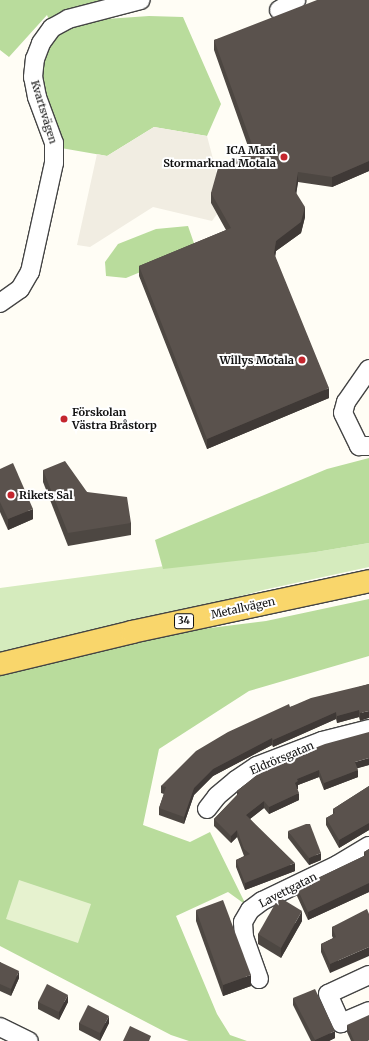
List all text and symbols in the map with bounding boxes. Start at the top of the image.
street label: Kvartsvägen [28,79,60,145]
place label: ICA Maxi Stormarknad Motala [163,144,276,170]
marker: ICA Maxi Stormarknad Motala [279,152,289,162]
place label: Willys Motala [219,353,294,367]
marker: Willys Motala [297,355,307,365]
place label: Förskolan Västra Bråstorp [72,406,157,432]
marker: Förskolan Västra Bråstorp [59,414,69,424]
place label: Rikets Sal [19,488,73,502]
marker: Rikets Sal [6,490,16,500]
street label: Metallvägen [210,595,276,621]
road number: 34 [174,613,194,629]
street label: Eldrörsgatan [248,739,316,777]
street label: Lavettgatan [257,870,319,910]

